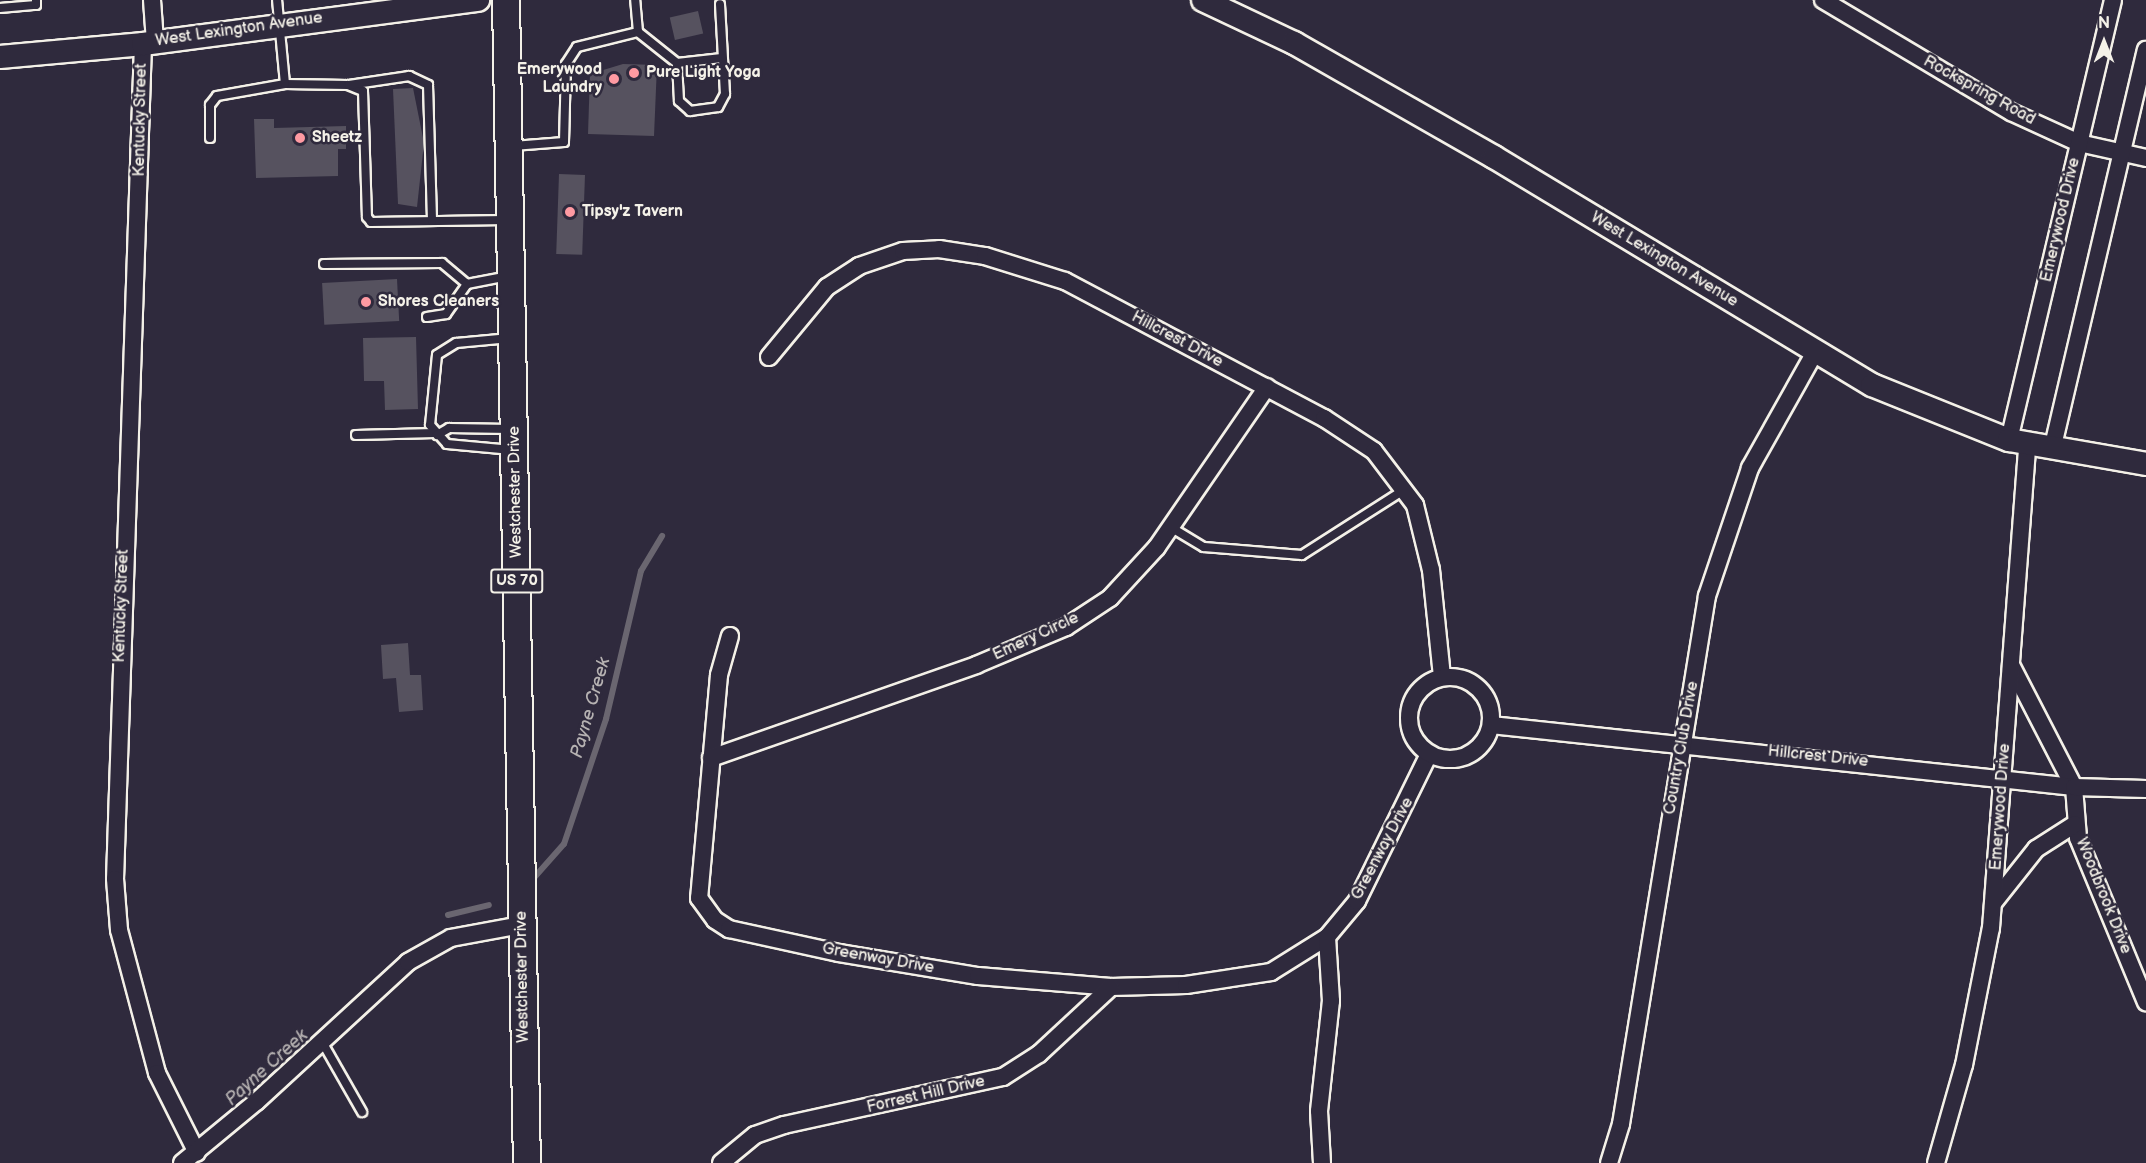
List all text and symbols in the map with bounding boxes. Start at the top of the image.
street label: West Lexington Avenue [154,9,324,51]
north arrow [2074,12,2134,72]
text: N [2098,14,2110,33]
street label: Rockspring Road [1920,52,2038,130]
place label: Emerywood Laundry [517,60,602,98]
street label: Kentucky Street [130,63,152,177]
place label: Pure Light Yoga [646,63,761,83]
marker: Pure Light Yoga [627,66,641,80]
marker: Emerywood Laundry [607,72,621,86]
place label: Sheetz [312,128,362,148]
marker: Sheetz [293,131,307,145]
street label: Emerywood Drive [2037,156,2085,284]
place label: Tipsy'z Tavern [582,202,683,222]
marker: Tipsy'z Tavern [563,205,577,219]
street label: West Lexington Avenue [1587,208,1741,312]
place label: Shores Cleaners [378,292,499,312]
marker: Shores Cleaners [359,295,373,309]
street label: Hillcrest Drive [1128,308,1226,372]
street label: Westchester Drive [505,426,527,558]
street label: Kentucky Street [110,548,134,664]
road number: US 70 [490,569,544,593]
street label: Emery Circle [990,609,1082,665]
water label: Payne Creek [566,655,616,761]
street label: Country Club Drive [1661,679,1703,817]
street label: Hillcrest Drive [1767,742,1869,772]
street label: Emerywood Drive [1987,743,2015,871]
street label: Greenway Drive [1348,794,1418,904]
street label: Woodbrook Drive [2071,835,2135,957]
street label: Westchester Drive [512,911,534,1043]
street label: Greenway Drive [820,940,936,978]
water label: Payne Creek [221,1025,313,1111]
street label: Forrest Hill Drive [865,1072,987,1118]

